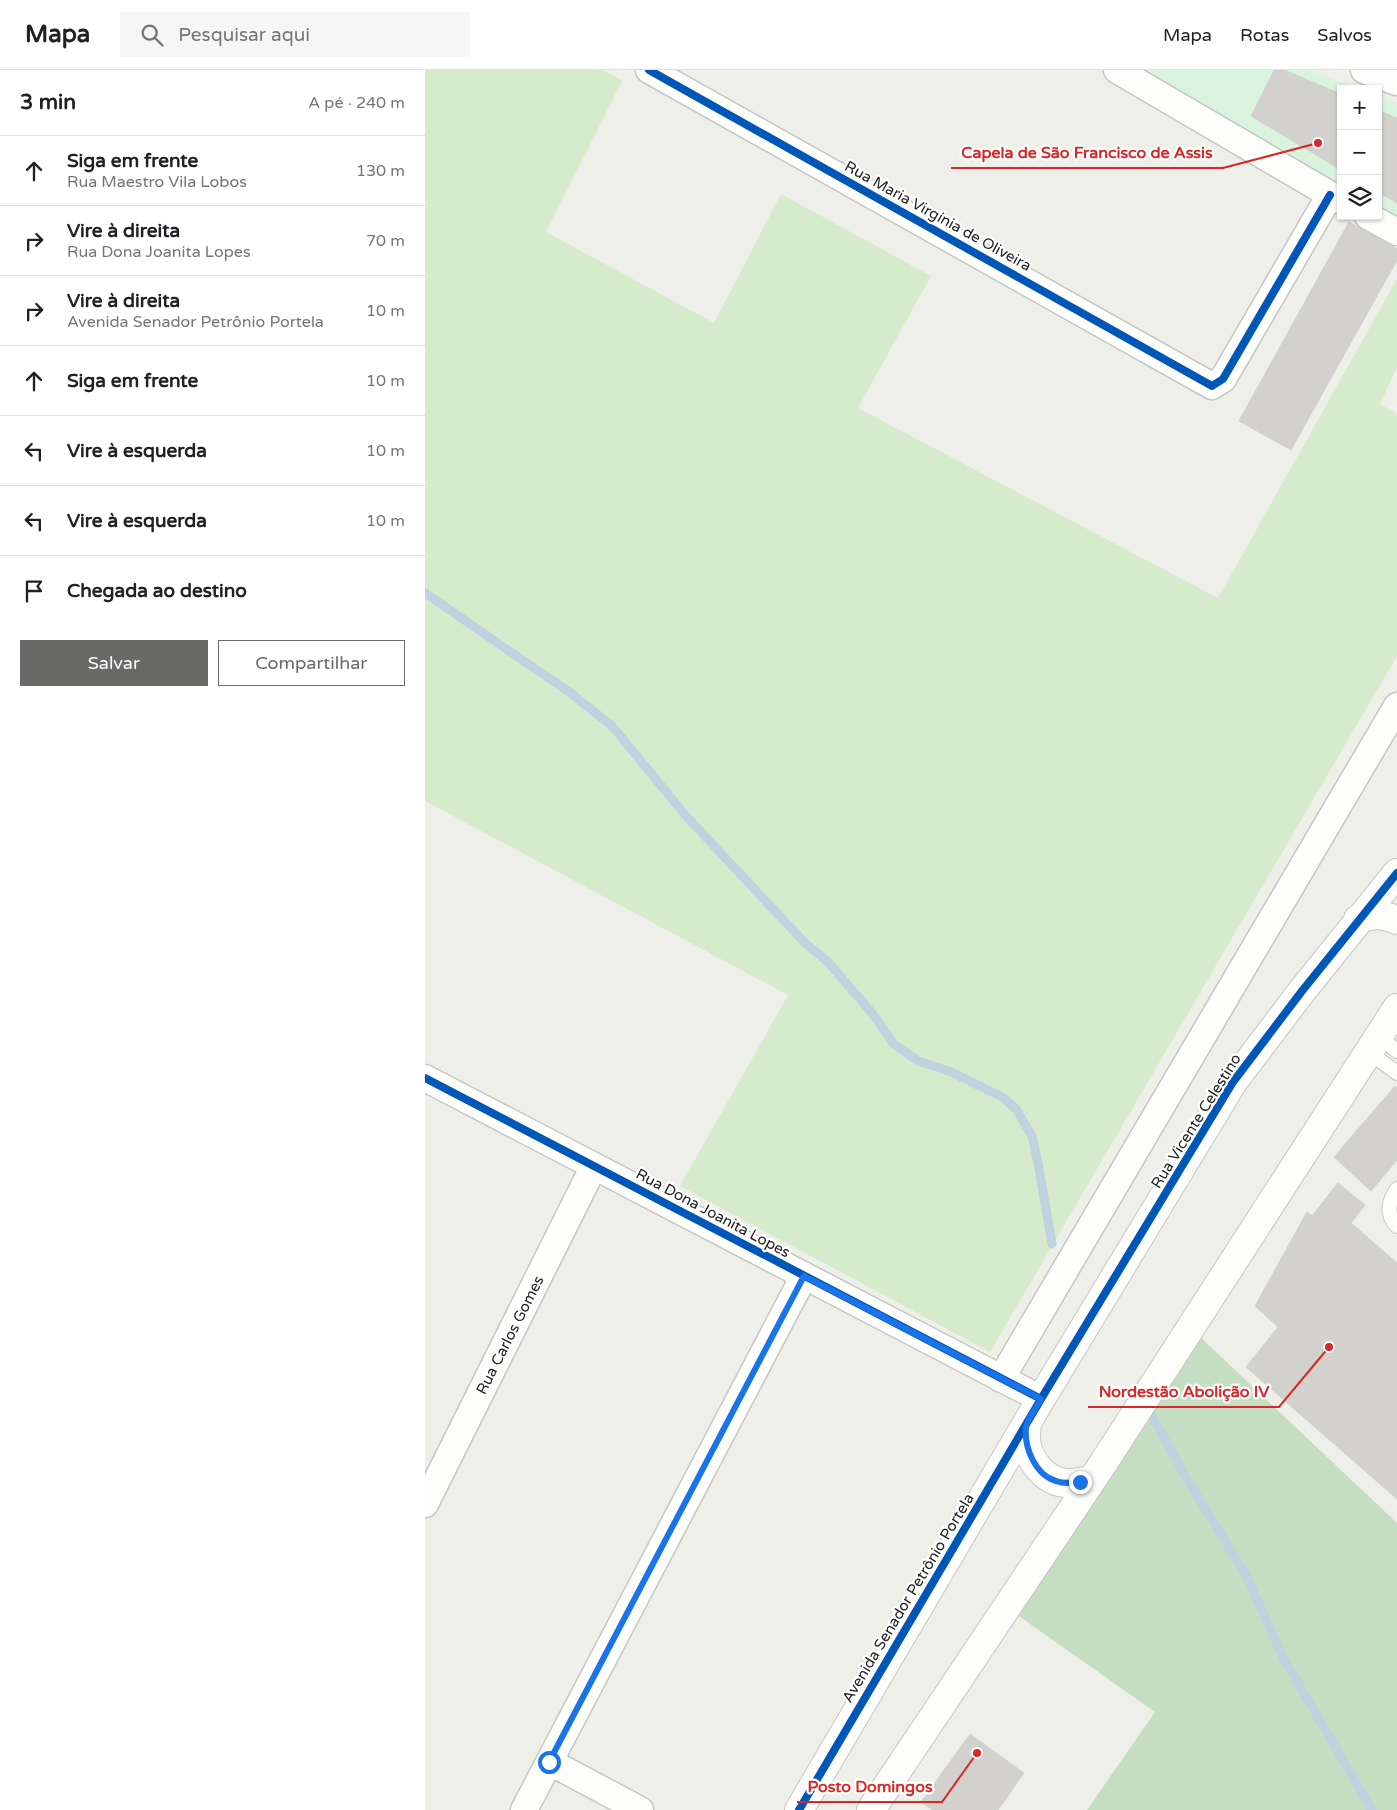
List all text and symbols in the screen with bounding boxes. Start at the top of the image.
search box [120,12,470,57]
text: Mapa [25,20,90,49]
icon: search [138,21,166,49]
text: Pesquisar aqui [178,24,310,46]
text: Mapa [1163,24,1212,46]
text: Rotas [1240,24,1289,46]
text: Salvos [1317,24,1372,46]
map controls [1337,85,1382,220]
button: + [1337,85,1382,130]
text: 3 min [20,90,76,115]
text: A pé · 240 m [308,93,405,113]
button: − [1337,130,1382,175]
callout: Capela de São Francisco de Assis [951,137,1223,168]
text: Capela de São Francisco de Assis [961,143,1213,163]
text: Siga em frente [67,150,198,172]
icon: ahead [20,157,48,185]
street label: Rua Maria Virgínia de Oliveira [842,157,1034,275]
text: 130 m [356,161,405,181]
text: Rua Maestro Vila Lobos [67,172,247,192]
button: layers [1337,175,1382,220]
text: Vire à direita [67,220,180,242]
icon: right [20,227,48,255]
text: 70 m [366,231,405,251]
text: Rua Dona Joanita Lopes [67,242,251,262]
text: Vire à direita [67,290,180,312]
icon: right [20,297,48,325]
text: 10 m [366,301,405,321]
text: Avenida Senador Petrônio Portela [67,312,324,332]
icon: ahead [20,367,48,395]
text: Siga em frente [67,370,198,392]
text: 10 m [366,371,405,391]
icon: left [20,437,48,465]
text: Vire à esquerda [67,440,207,462]
text: 10 m [366,441,405,461]
icon: left [20,507,48,535]
text: Vire à esquerda [67,510,207,532]
text: 10 m [366,511,405,531]
icon: arrive [20,577,48,605]
text: Chegada ao destino [67,580,247,602]
button: Salvar [20,640,208,686]
button: Compartilhar [218,640,405,686]
street label: Rua Vicente Celestino [1147,1050,1245,1192]
street label: Rua Dona Joanita Lopes [633,1165,793,1261]
street label: Rua Carlos Gomes [472,1273,548,1397]
callout: Nordestão Abolição IV [1088,1376,1279,1407]
text: Nordestão Abolição IV [1099,1382,1270,1402]
route end [1069,1471,1092,1494]
street label: Avenida Senador Petrônio Portela [838,1490,978,1706]
route start [538,1751,561,1774]
callout: Posto Domingos [797,1771,942,1802]
text: Posto Domingos [807,1777,933,1797]

